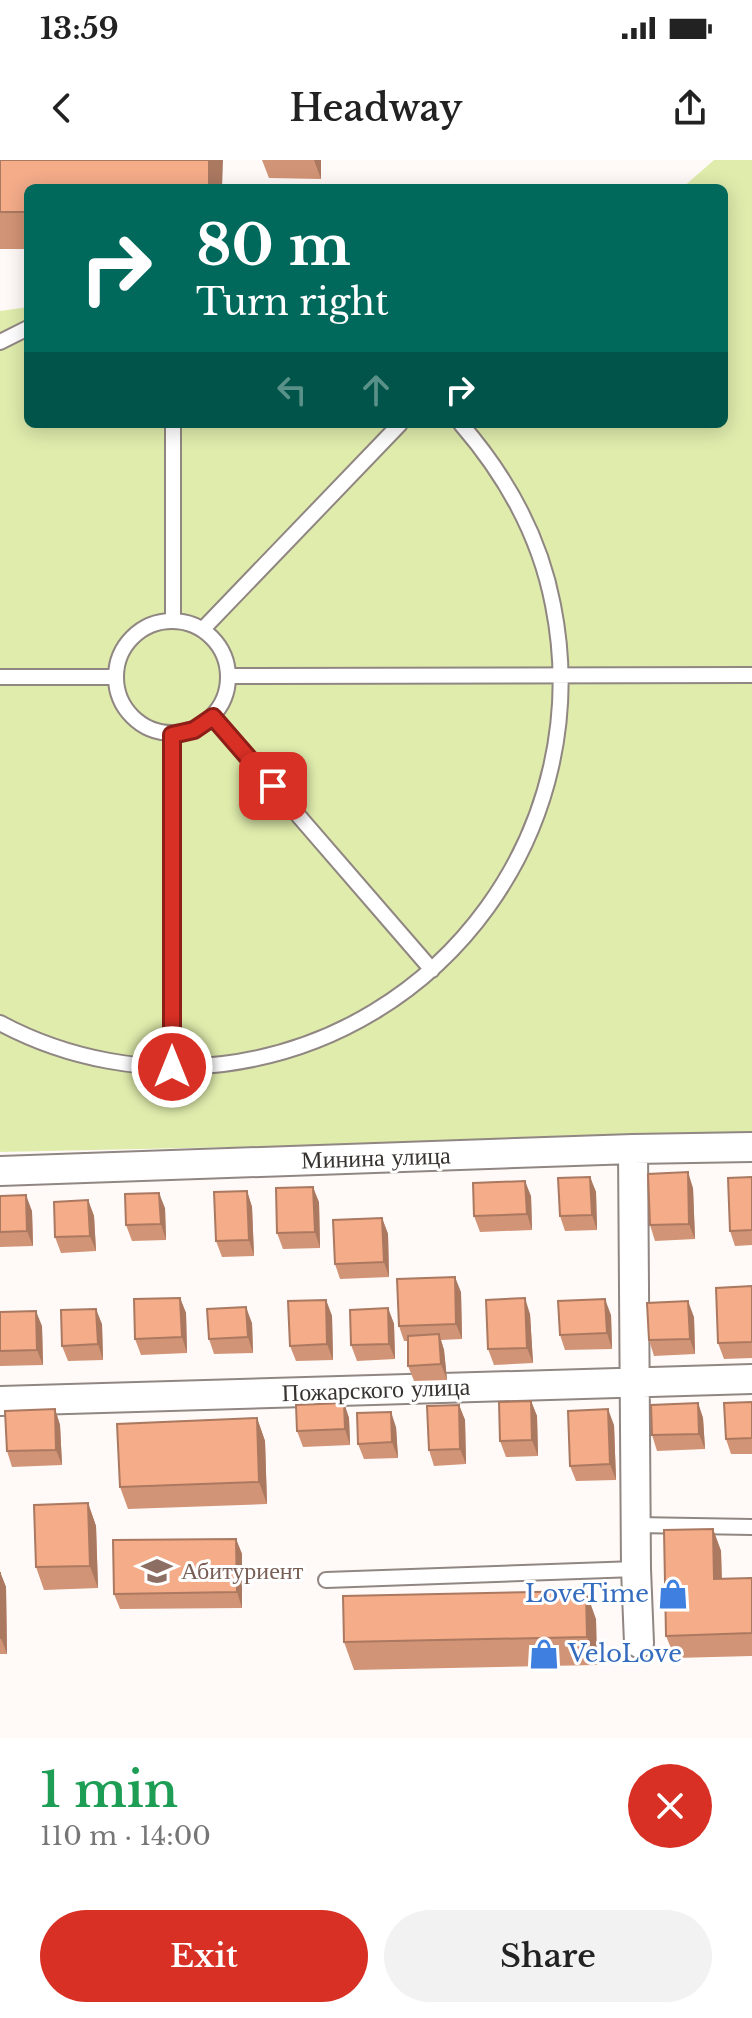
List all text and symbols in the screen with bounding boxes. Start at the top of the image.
text: 13:59 [40,10,119,47]
icon: back [40,86,84,130]
text: Headway [290,86,462,131]
icon: share [668,86,712,130]
text: 80 m [196,211,351,280]
icon: right [64,216,168,320]
text: Turn right [196,280,389,325]
icon: left [270,368,314,412]
icon: ahead [354,368,398,412]
icon: right [438,368,482,412]
pin [239,752,307,820]
icon: arrive [251,764,295,808]
position arrow [130,1025,214,1109]
street label: Минина улица [301,1140,452,1175]
street label: Пожарского улица [281,1372,471,1407]
school or university icon: Абитуриент [140,1554,174,1588]
place label: Абитуриент [181,1556,304,1585]
shop icon: LoveTime [656,1577,690,1611]
place label: LoveTime [525,1579,649,1608]
shop icon: VeloLove [527,1637,561,1671]
place label: VeloLove [567,1639,682,1668]
text: 1 min [40,1760,178,1820]
button: close [628,1764,712,1848]
text: 110 m · 14:00 [40,1820,211,1852]
button: Exit [40,1910,368,2002]
button: Share [384,1910,712,2002]

